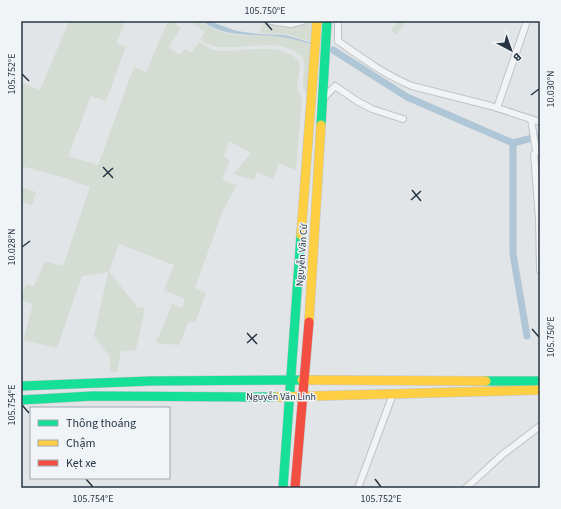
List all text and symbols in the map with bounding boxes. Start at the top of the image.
text: 105.750°E [245,4,285,18]
north arrow [491,30,531,70]
text: B [510,49,525,65]
text: 105.752°E [5,54,19,94]
text: 10.030°N [544,70,558,108]
street label: Nguyễn Văn Cừ [293,223,311,287]
text: 10.028°N [5,228,19,266]
text: 105.750°E [544,317,558,357]
text: 105.754°E [5,385,19,425]
street label: Nguyễn Văn Linh [246,390,316,404]
legend [30,407,170,479]
text: Thông thoáng [66,415,136,432]
text: Chậm [66,435,95,452]
text: Kẹt xe [66,455,96,472]
text: 105.754°E [73,492,113,506]
text: 105.752°E [361,492,401,506]

